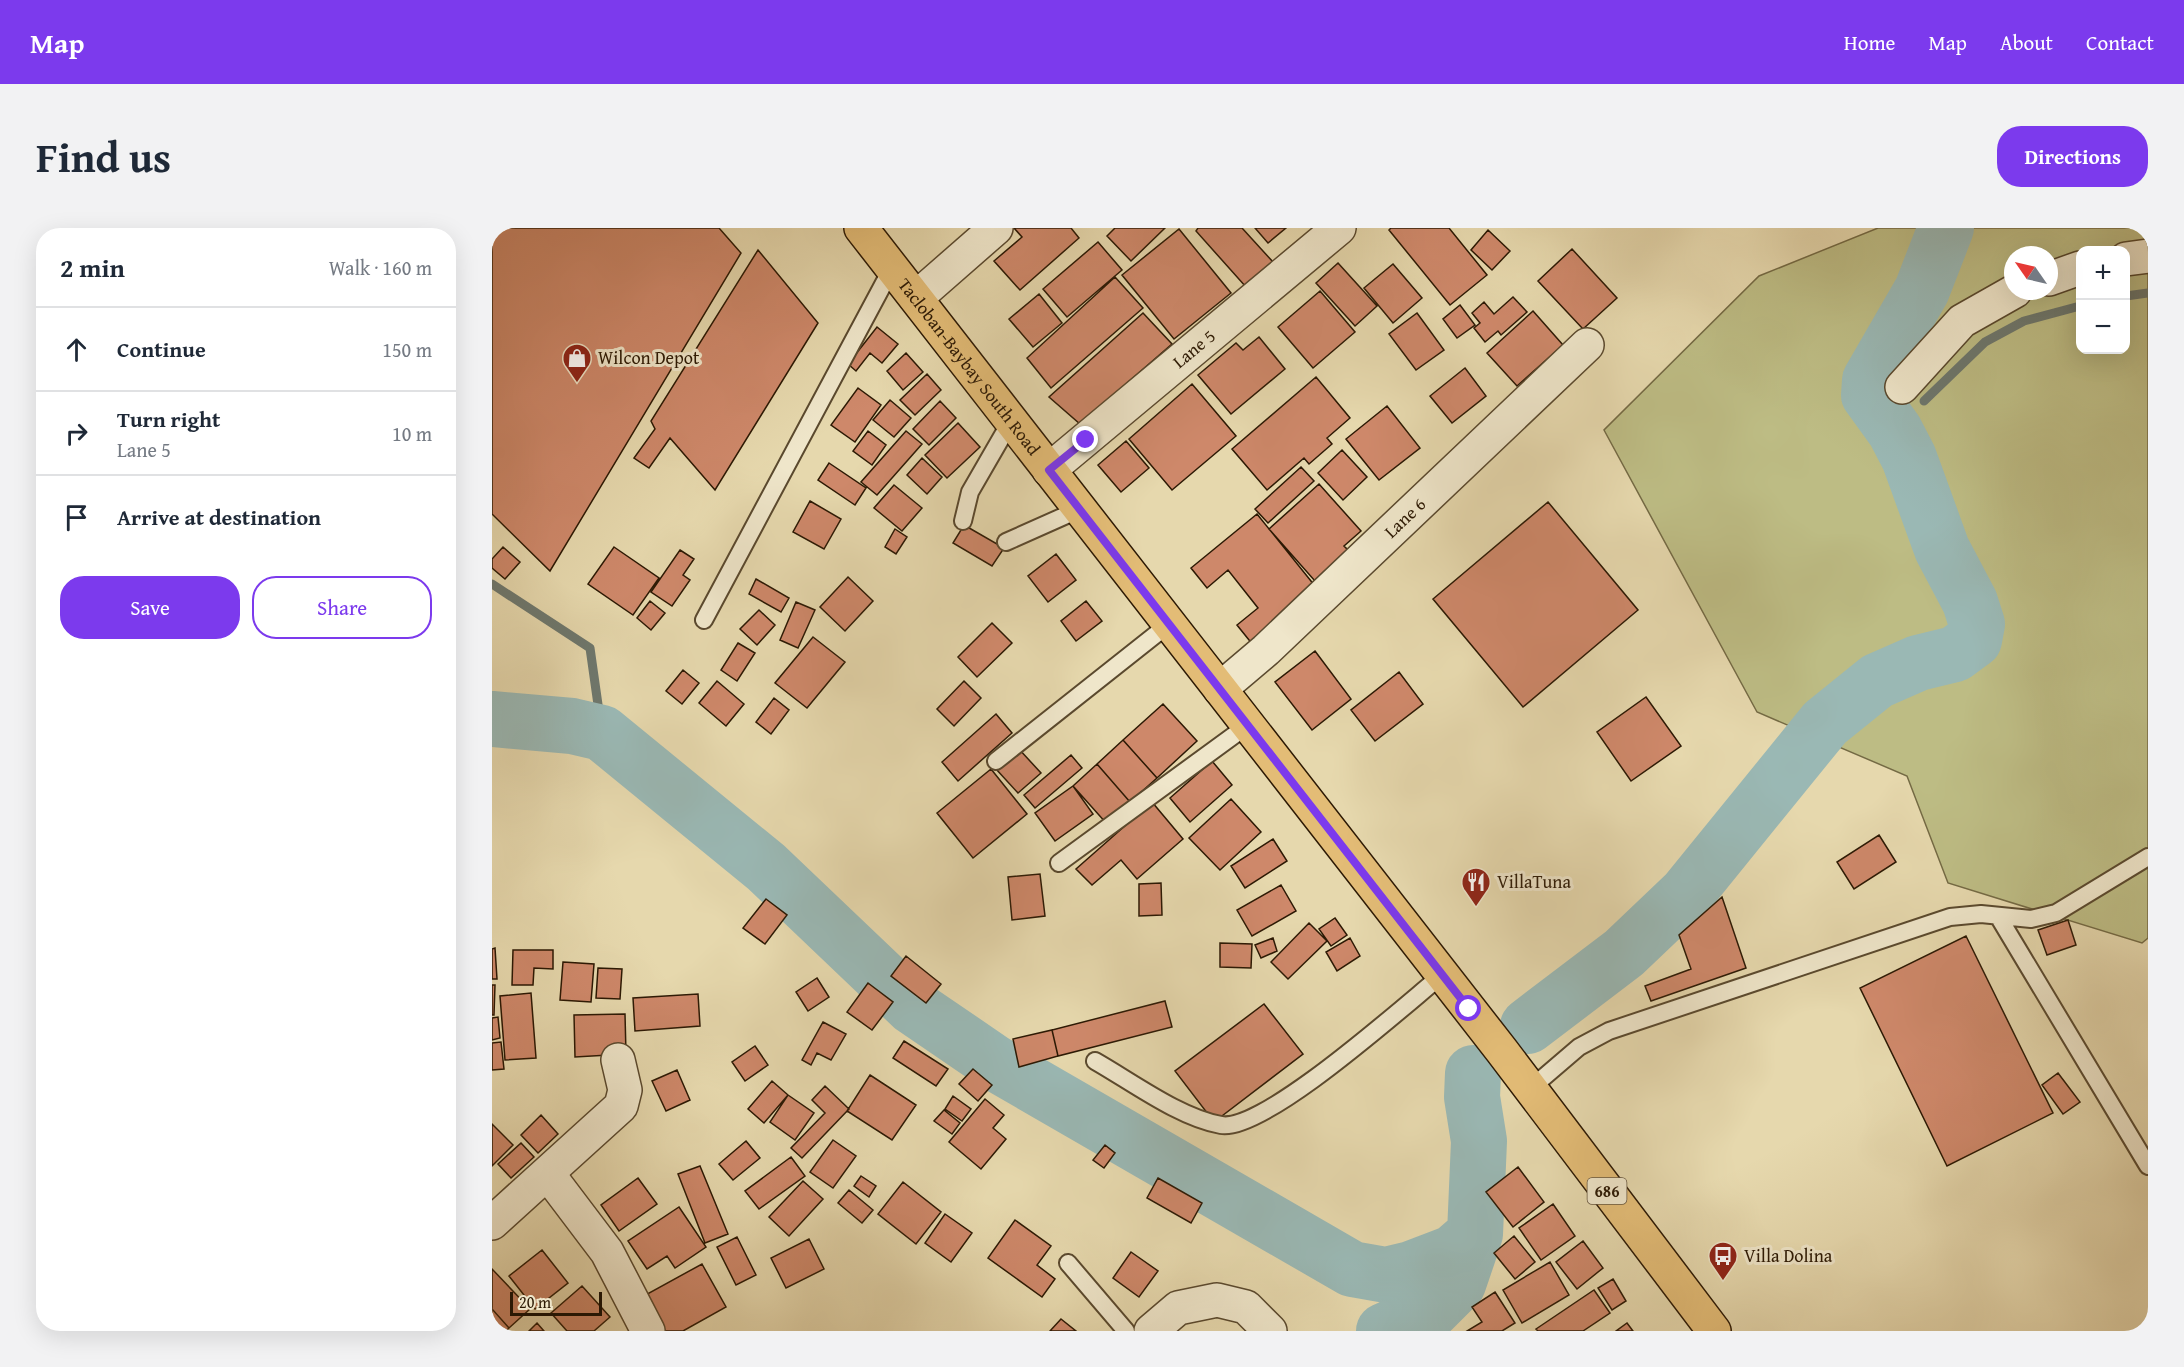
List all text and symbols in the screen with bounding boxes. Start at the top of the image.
text: Map [30,22,84,63]
text: Home [1844,27,1895,58]
text: Map [1928,27,1967,58]
text: About [2000,27,2053,58]
text: Contact [2086,27,2154,58]
text: Find us [36,126,171,187]
button: Directions [1997,126,2148,187]
north arrow [2004,246,2058,300]
map controls [2076,246,2130,354]
button: + [2076,246,2130,300]
text: 2 min [60,248,125,287]
text: Walk · 160 m [329,253,432,282]
street label: Tacloban-Baybay South Road [892,272,1048,461]
button: − [2076,300,2130,354]
street label: Lane 5 [1167,323,1221,374]
icon: ahead [60,333,93,366]
text: Continue [117,333,206,365]
text: 150 m [382,335,432,364]
shop icon: Wilcon Depot [561,342,593,384]
place label: Wilcon Depot [598,344,700,371]
text: Turn right [117,403,220,435]
icon: right [60,417,93,450]
text: 10 m [392,419,432,448]
route end [1072,426,1098,452]
text: Lane 5 [117,435,171,464]
street label: Lane 6 [1378,491,1432,544]
icon: arrive [60,501,93,534]
text: Arrive at destination [117,501,321,533]
button: Save [60,576,240,639]
button: Share [252,576,432,639]
restaurant icon: VillaTuna [1460,866,1492,908]
place label: VillaTuna [1497,868,1571,895]
route start [1455,995,1481,1021]
road number: 686 [1588,1178,1626,1204]
bus stop icon: Villa Dolina [1707,1240,1739,1282]
place label: Villa Dolina [1744,1242,1833,1269]
scale bar [510,1289,602,1316]
text: 20 m [519,1290,551,1314]

